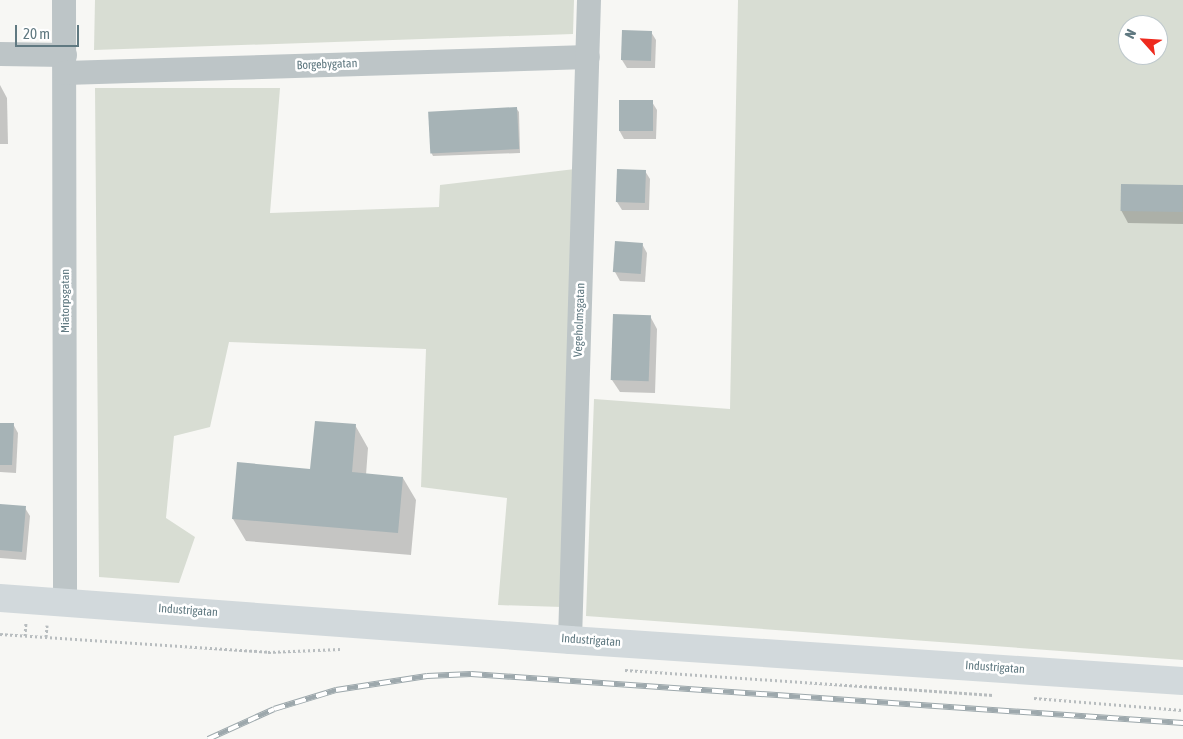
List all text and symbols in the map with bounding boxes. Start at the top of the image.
scale bar [18,15,81,47]
north arrow [1118,15,1168,65]
text: 20 m [23,25,50,42]
text: N [1121,27,1139,41]
street label: Borgebygatan [296,57,358,73]
street label: Miatorpsgatan [59,269,73,333]
street label: Vegeholmsgatan [572,283,588,357]
street label: Industrigatan [158,602,218,620]
street label: Industrigatan [561,632,621,650]
street label: Industrigatan [965,659,1025,677]

